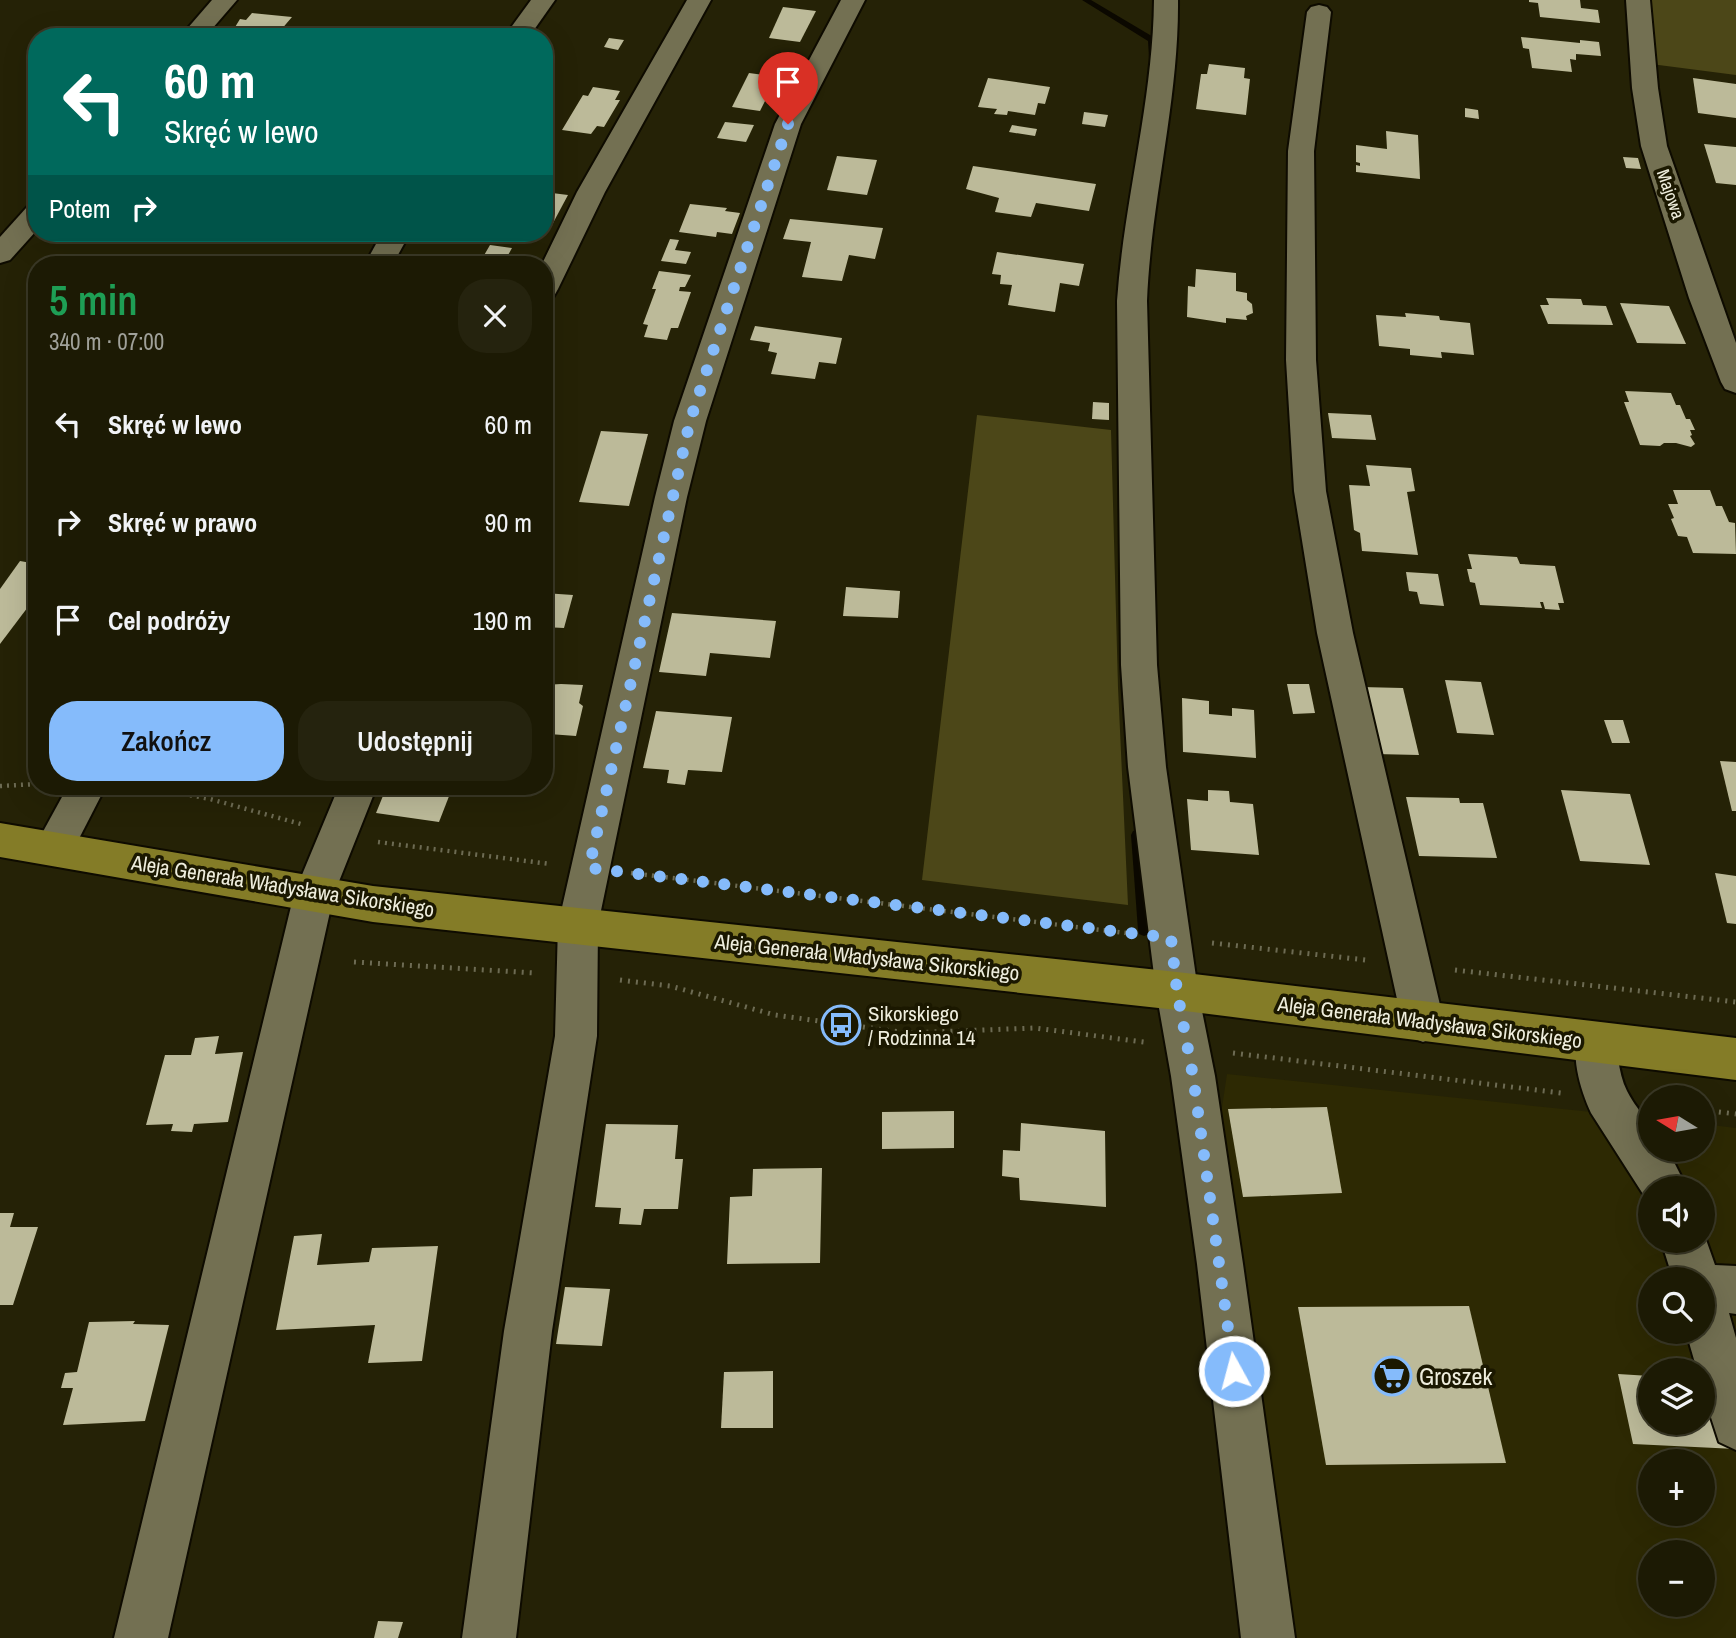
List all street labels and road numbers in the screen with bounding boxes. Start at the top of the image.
street label: Majowa [1651,166,1691,222]
street label: Aleja Generała Władysława Sikorskiego [128,848,437,924]
street label: Aleja Generała Władysława Sikorskiego [712,926,1021,987]
street label: Aleja Generała Władysława Sikorskiego [1275,989,1584,1055]

